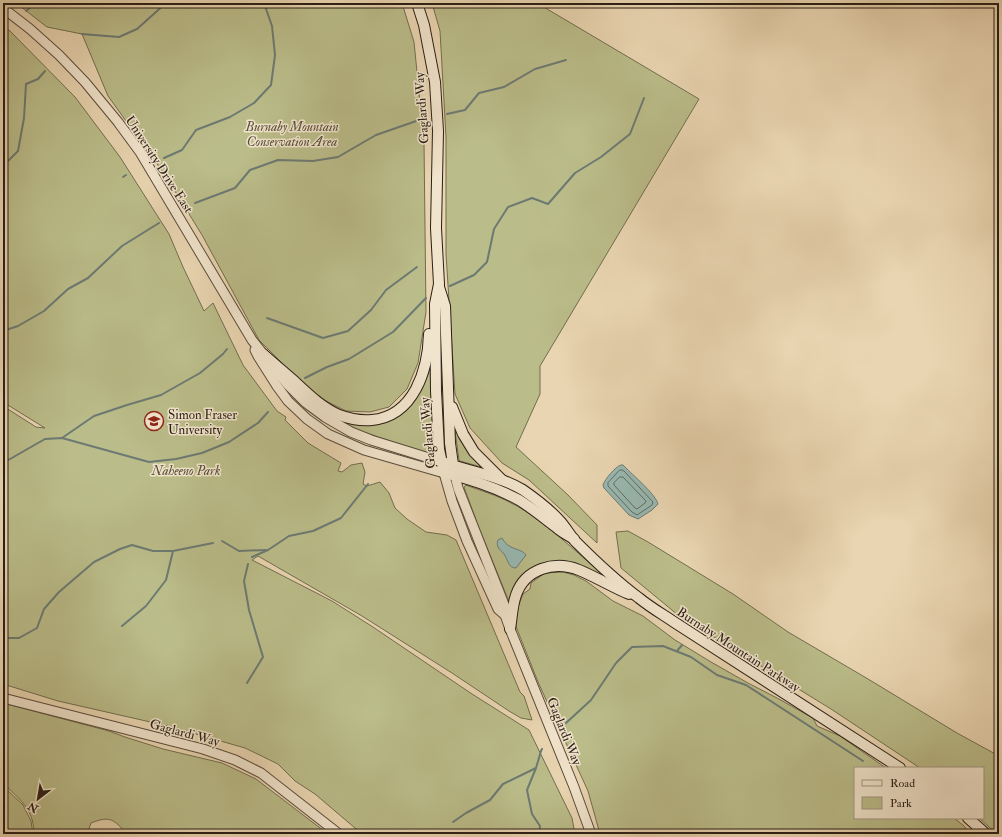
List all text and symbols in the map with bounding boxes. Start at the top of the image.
street label: Gaglardi Way [411,71,433,144]
street label: University Drive East [121,113,197,217]
park label: Burnaby Mountain Conservation Area [244,119,339,150]
street label: Gaglardi Way [417,396,440,469]
place label: Simon Fraser University [168,407,237,439]
school or university icon: Simon Fraser University [143,410,165,432]
park label: Naheeno Park [151,463,220,479]
street label: Burnaby Mountain Parkway [673,604,803,697]
street label: Gaglardi Way [542,695,585,768]
street label: Gaglardi Way [148,716,222,751]
legend [854,767,984,819]
text: Road [890,776,915,791]
north arrow [18,779,58,819]
text: Park [890,796,912,811]
text: N [25,798,42,816]

